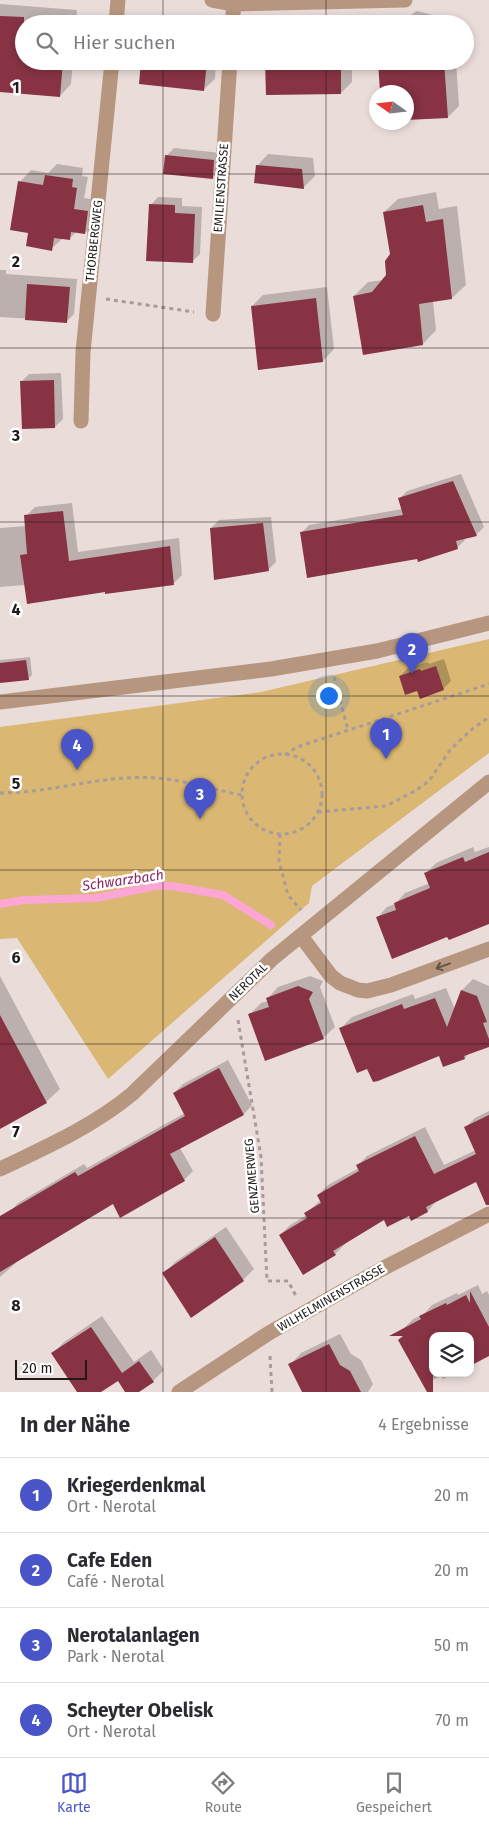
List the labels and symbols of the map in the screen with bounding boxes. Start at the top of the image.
text: 1 [12,78,20,97]
north arrow [369,85,414,130]
street label: EMILIENSTRASSE [211,143,231,233]
street label: THORBERGWEG [83,199,105,283]
text: 2 [12,252,20,271]
text: 3 [11,426,20,445]
text: 4 [11,600,21,619]
pin: 2 [396,633,428,674]
your location [316,683,342,709]
pin: 1 [370,718,402,759]
pin: 4 [61,729,93,770]
text: 5 [12,774,21,793]
pin: 3 [184,778,216,819]
water label: Schwarzbach [80,866,165,895]
text: 6 [11,948,21,967]
street label: NEROTAL [226,960,270,1004]
one-way arrow [436,962,452,971]
text: 7 [12,1122,20,1141]
street label: GENZMERWEG [242,1138,262,1214]
street label: WILHELMINENSTRASSE [275,1262,387,1334]
text: 8 [11,1296,21,1315]
scale bar [15,1357,88,1380]

